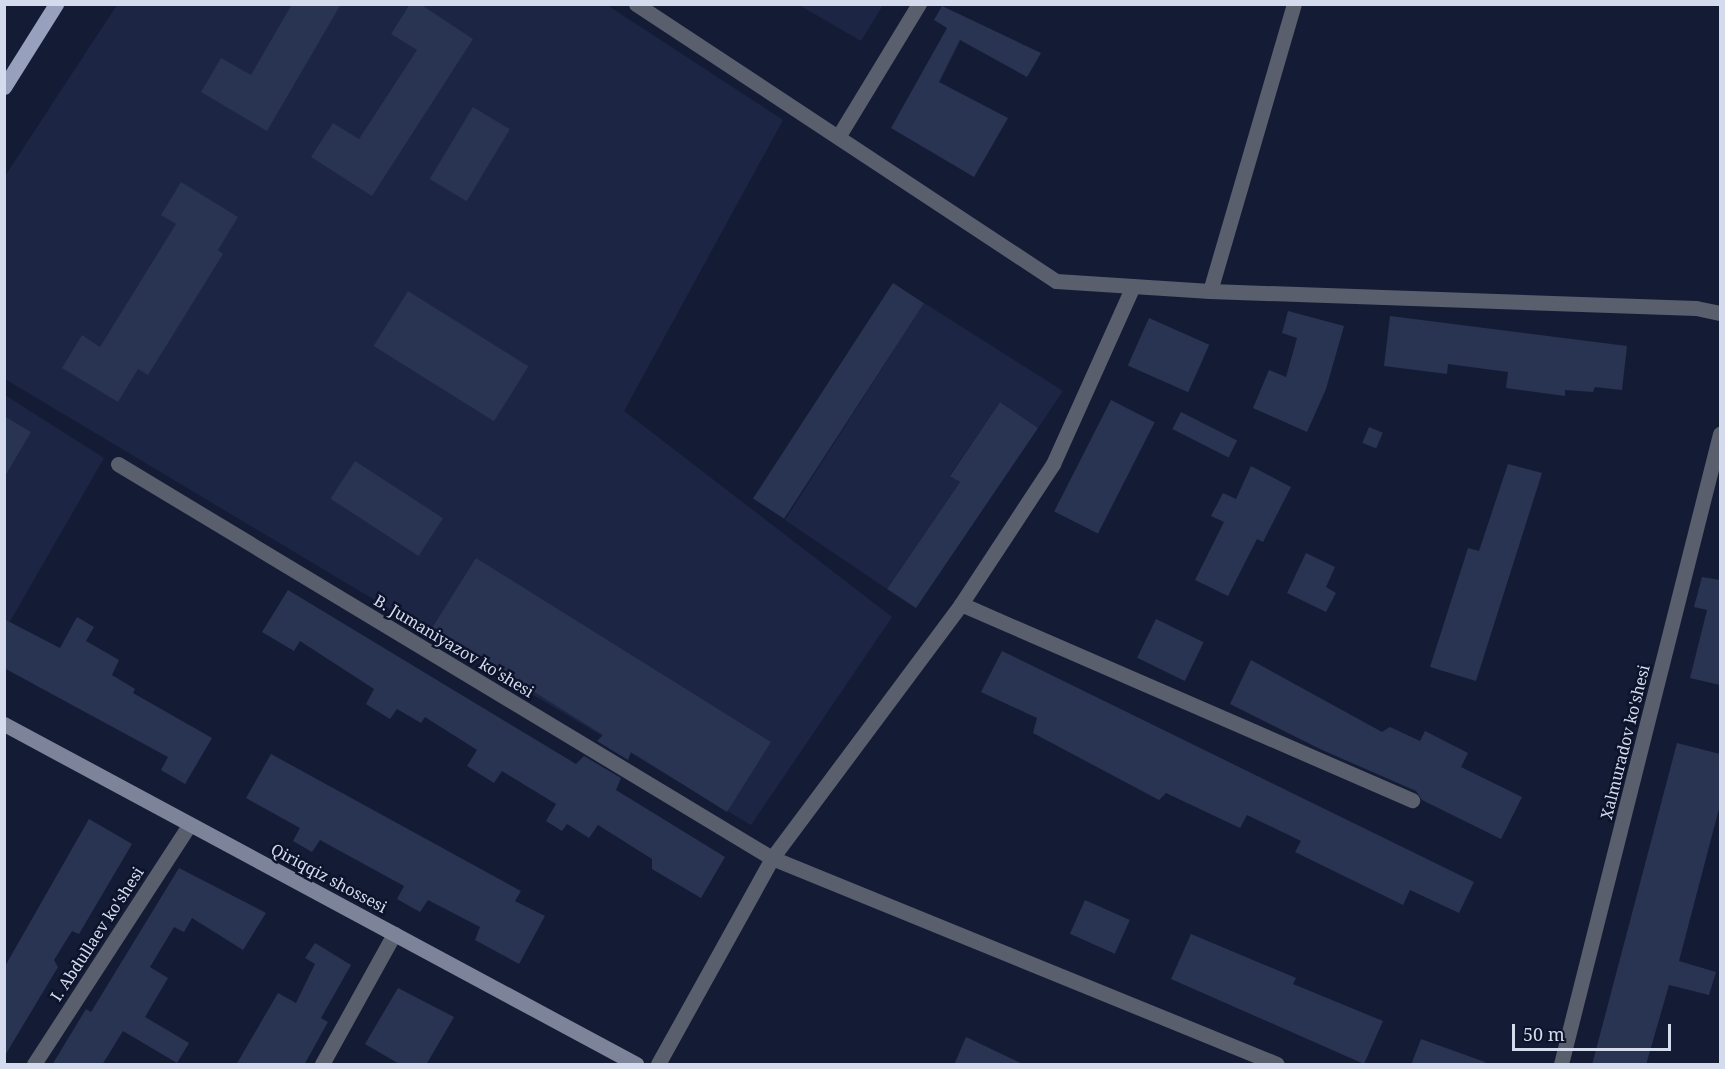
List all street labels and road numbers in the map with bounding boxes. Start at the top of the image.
street label: B. Jumaniyazov ko'shesi [371,591,537,701]
street label: Xalmuradov ko'shesi [1597,663,1653,821]
street label: Qiriqqiz shossesi [268,839,390,917]
street label: I. Abdullaev ko'shesi [46,863,148,1005]

